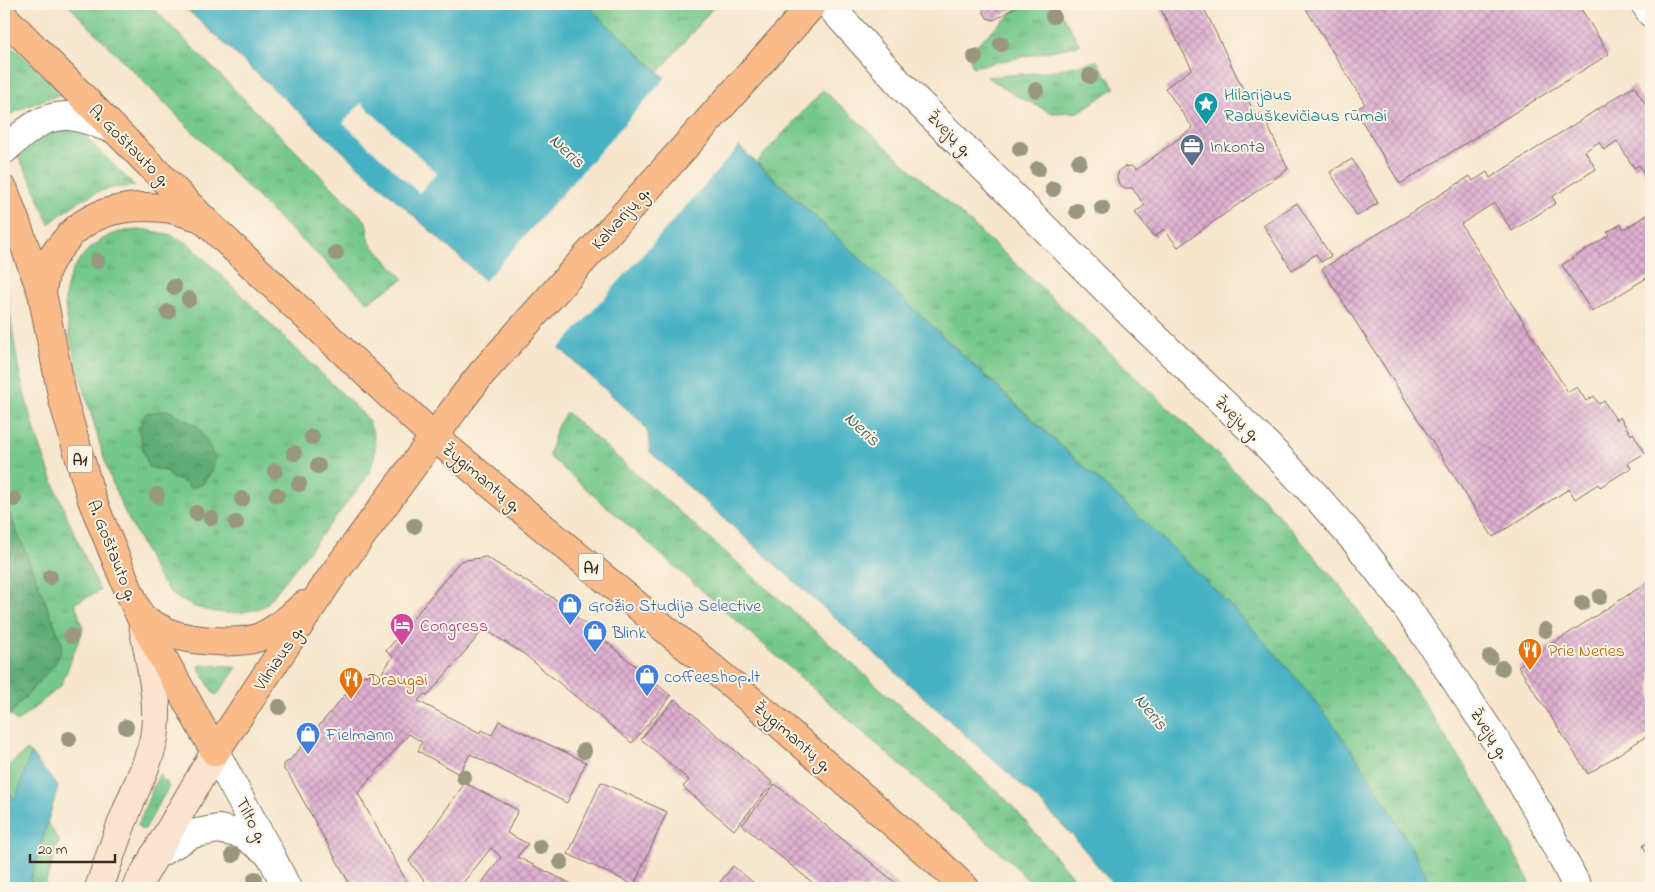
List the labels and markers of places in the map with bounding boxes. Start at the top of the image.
place label: Hilarijaus Raduškevičiaus rūmai [1224,83,1387,130]
place icon: Hilarijaus Raduškevičiaus rūmai [1193,91,1219,125]
office icon: Inkonta [1179,133,1205,167]
place label: Inkonta [1210,135,1265,161]
shop icon: Grožio Studija Selective [557,592,583,626]
place label: Grožio Studija Selective [588,594,762,620]
hotel icon: Congress [389,612,415,646]
place label: Congress [420,614,488,641]
shop icon: Blink [582,619,608,653]
place label: Blink [611,621,646,647]
restaurant icon: Prie Neries [1517,637,1543,671]
place label: Prie Neries [1548,639,1625,665]
shop icon: coffeeshop.lt [634,663,660,697]
place label: coffeeshop.lt [664,665,760,691]
restaurant icon: Draugai [338,666,364,700]
place label: Draugai [367,668,428,695]
shop icon: Fielmann [295,721,321,755]
place label: Fielmann [325,723,394,749]

